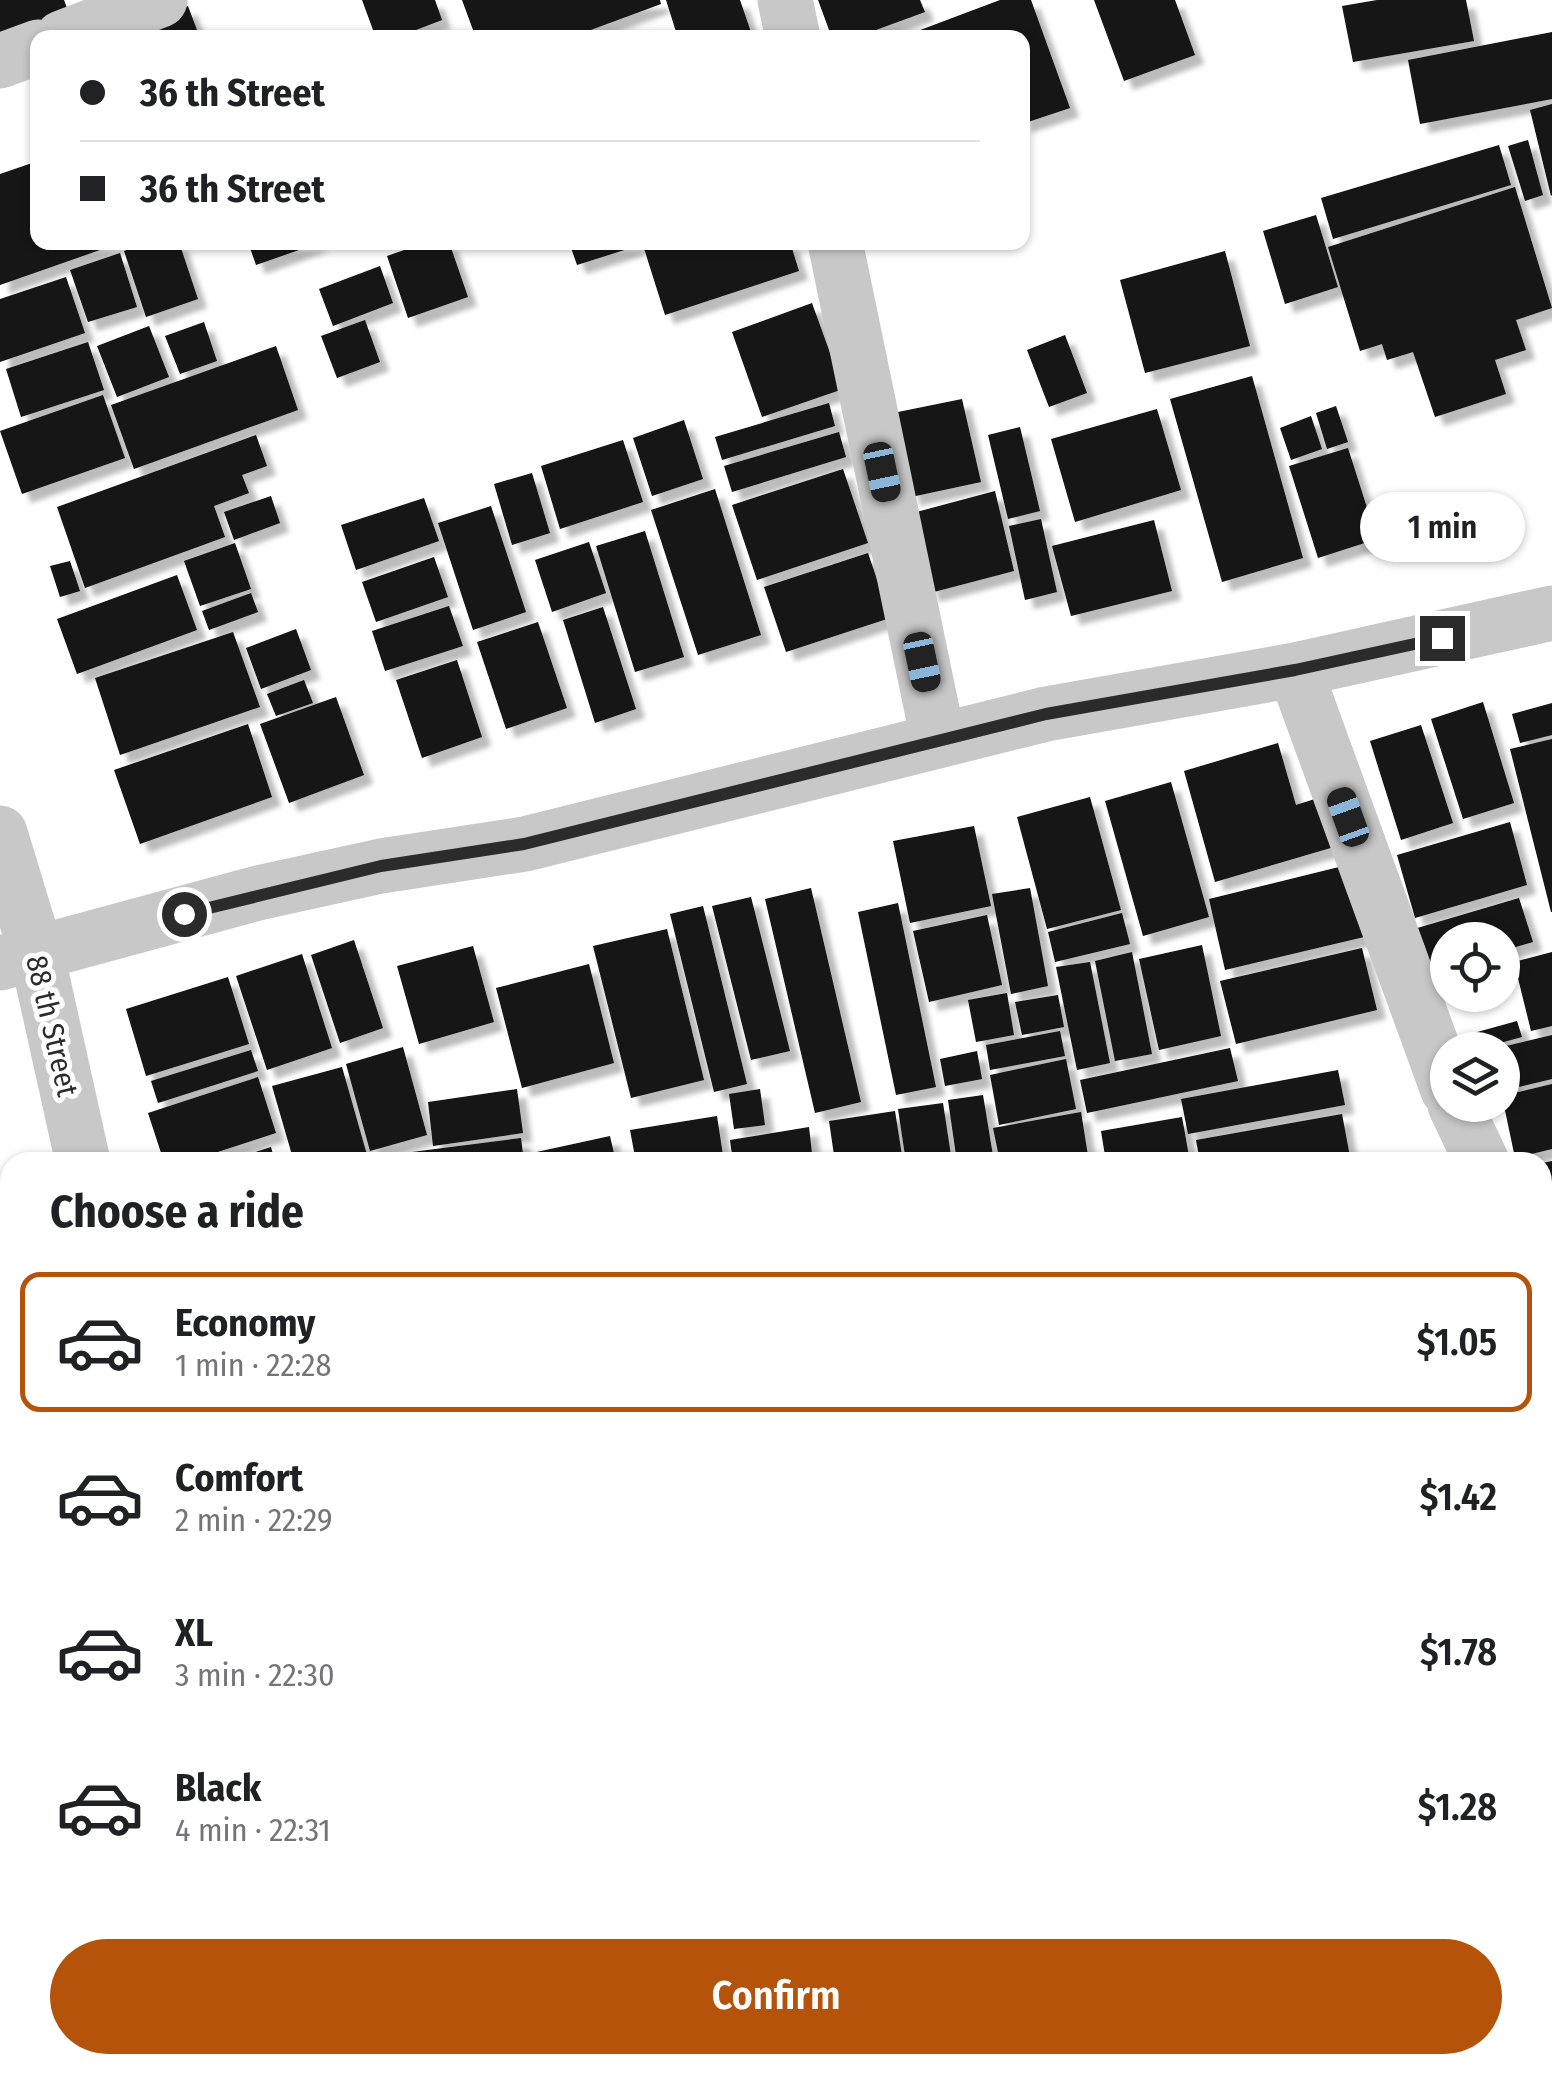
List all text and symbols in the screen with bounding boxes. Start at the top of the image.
text: 36 th Street [140,70,325,116]
text: 36 th Street [140,166,325,212]
car [861,440,903,504]
callout: 1 min [1360,493,1524,563]
text: 1 min [1408,508,1477,546]
route end [1420,616,1465,661]
car [901,630,943,694]
car [1324,784,1372,850]
route start [162,892,207,937]
map controls [1430,922,1520,1122]
button: locate [1430,922,1520,1012]
street label: 88 th Street [18,952,86,1100]
button: layers [1430,1032,1520,1122]
text: Choose a ride [50,1185,304,1239]
icon: car [55,1297,145,1387]
text: Economy [175,1300,315,1346]
text: $1.05 [1417,1319,1497,1365]
text: 1 min · 22:28 [175,1346,331,1384]
icon: car [55,1452,145,1542]
text: Comfort [175,1455,303,1501]
text: $1.42 [1420,1474,1497,1520]
text: 2 min · 22:29 [175,1501,332,1539]
icon: car [55,1607,145,1697]
text: XL [175,1610,213,1656]
text: $1.78 [1420,1629,1497,1675]
text: 3 min · 22:30 [175,1656,335,1694]
icon: car [55,1762,145,1852]
text: Black [175,1765,261,1811]
text: $1.28 [1418,1784,1497,1830]
text: 4 min · 22:31 [175,1811,331,1849]
button: Confirm [50,1939,1502,2054]

